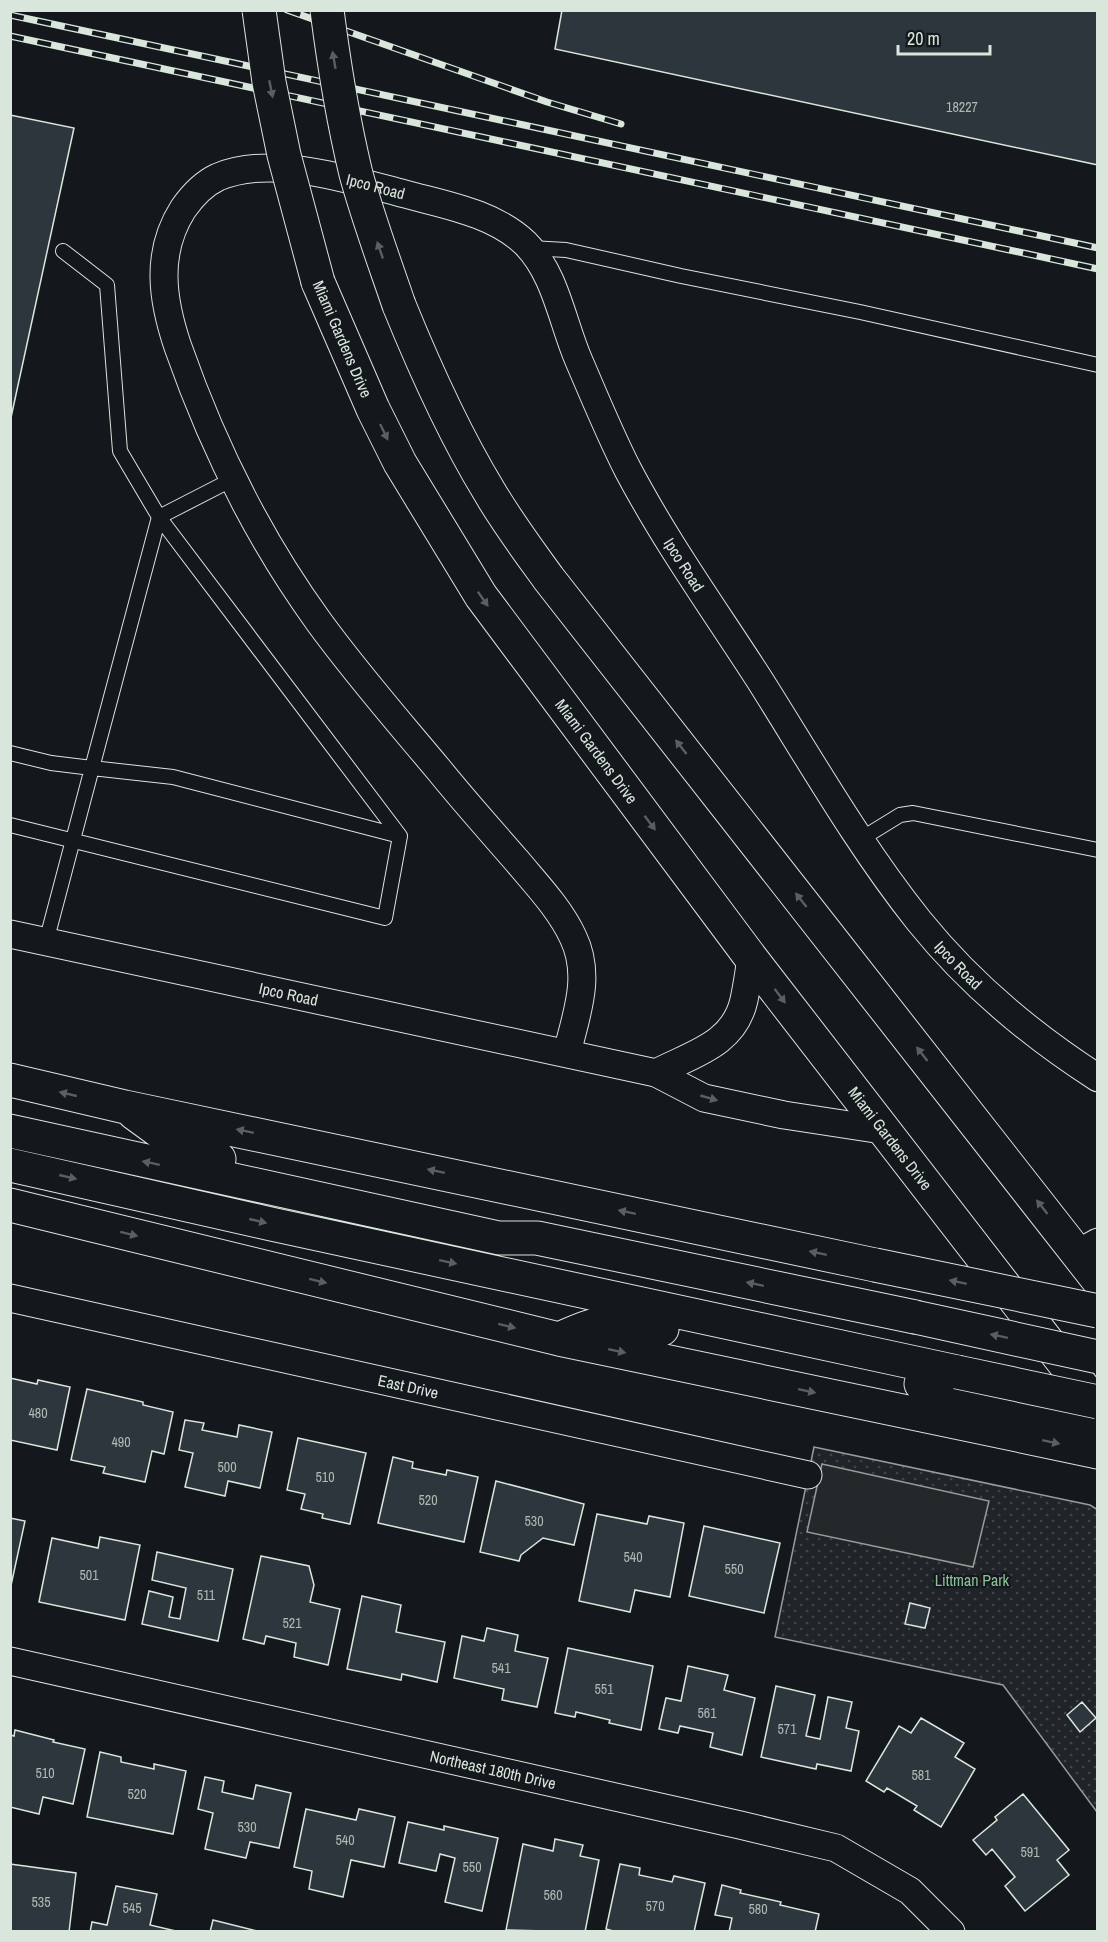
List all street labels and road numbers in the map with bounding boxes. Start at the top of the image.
street label: Ipco Road [344,168,407,205]
street label: Miami Gardens Drive [308,277,378,401]
street label: Ipco Road [659,534,710,596]
street label: Miami Gardens Drive [550,694,643,808]
street label: Ipco Road [930,936,987,994]
street label: Ipco Road [257,977,320,1011]
street label: Miami Gardens Drive [843,1082,937,1195]
street label: East Drive [376,1369,441,1404]
street label: Northeast 180th Drive [428,1745,558,1794]

